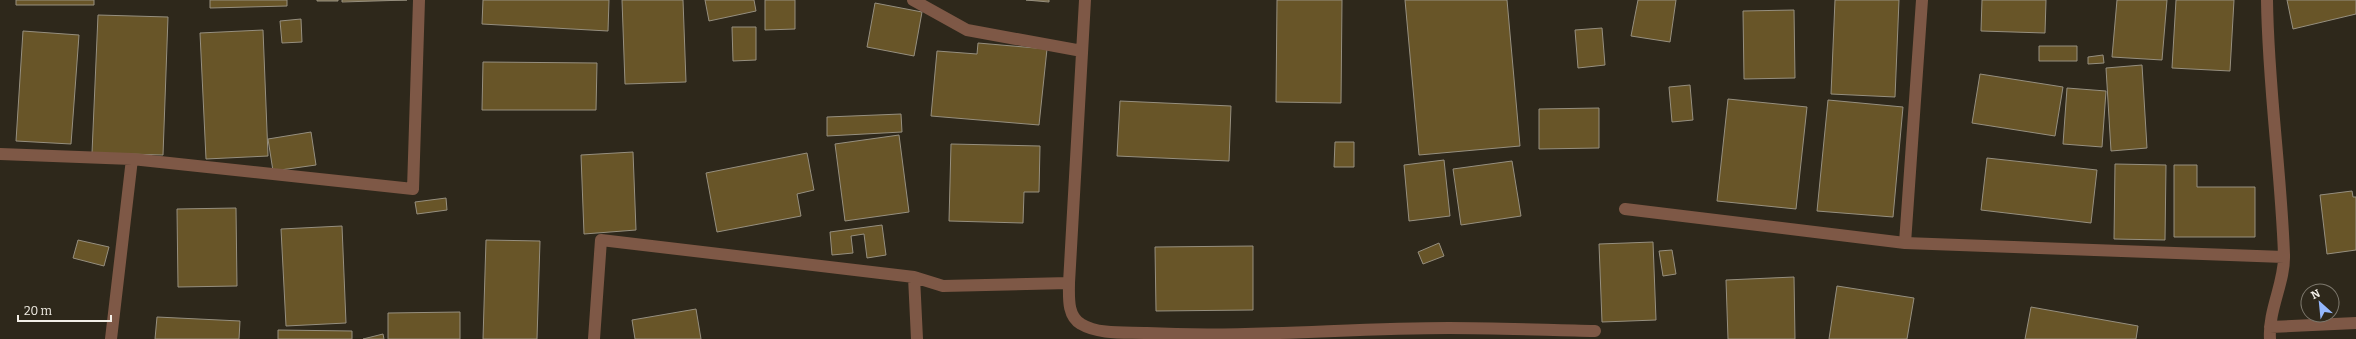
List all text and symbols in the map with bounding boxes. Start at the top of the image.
north arrow [2300,283,2340,323]
text: N [2309,287,2323,302]
scale bar [18,297,111,323]
text: 20 m [24,304,53,318]

